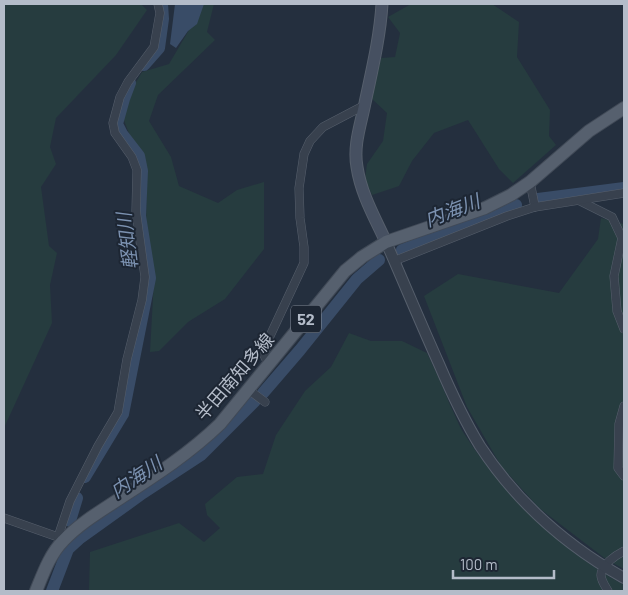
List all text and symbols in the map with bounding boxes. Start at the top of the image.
water label: 内海川 [421,188,484,230]
water label: 軽知川 [111,209,141,271]
road number: 52 [291,306,321,332]
street label: 半田南知多線 [191,328,278,424]
water label: 内海川 [106,450,167,502]
scale bar [453,548,554,580]
text: 100 m [460,555,498,573]

